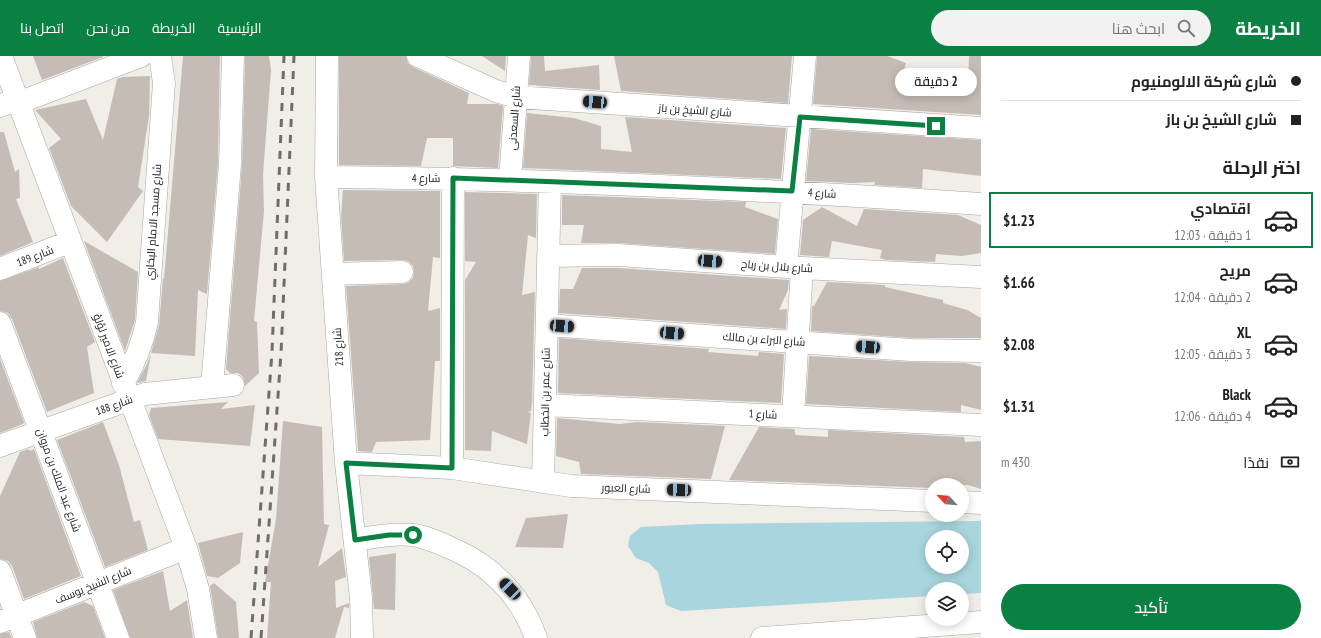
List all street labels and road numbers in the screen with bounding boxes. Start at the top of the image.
street label: شارع السعدنى [505,85,524,151]
street label: شارع الشيخ بن باز [657,100,732,121]
street label: شارع مسجد الامام البخاري [142,163,166,281]
street label: شارع 4 [412,171,440,186]
street label: شارع 4 [807,185,837,202]
street label: شارع 189 [15,243,56,270]
street label: شارع بلال بن رباح [741,257,813,276]
street label: شارع الامير لؤلؤ [89,312,128,381]
street label: شارع 218 [330,327,347,367]
street label: شارع البراء بن مالك [722,329,806,350]
street label: شارع عمر بن الخطاب [537,347,554,437]
street label: شارع 188 [94,392,135,419]
street label: شارع 1 [748,406,778,423]
street label: شارع عبد الملك بن مروان [33,426,84,534]
street label: شارع العبور [600,480,651,497]
street label: شارع الشيخ يوسف [53,563,134,608]

